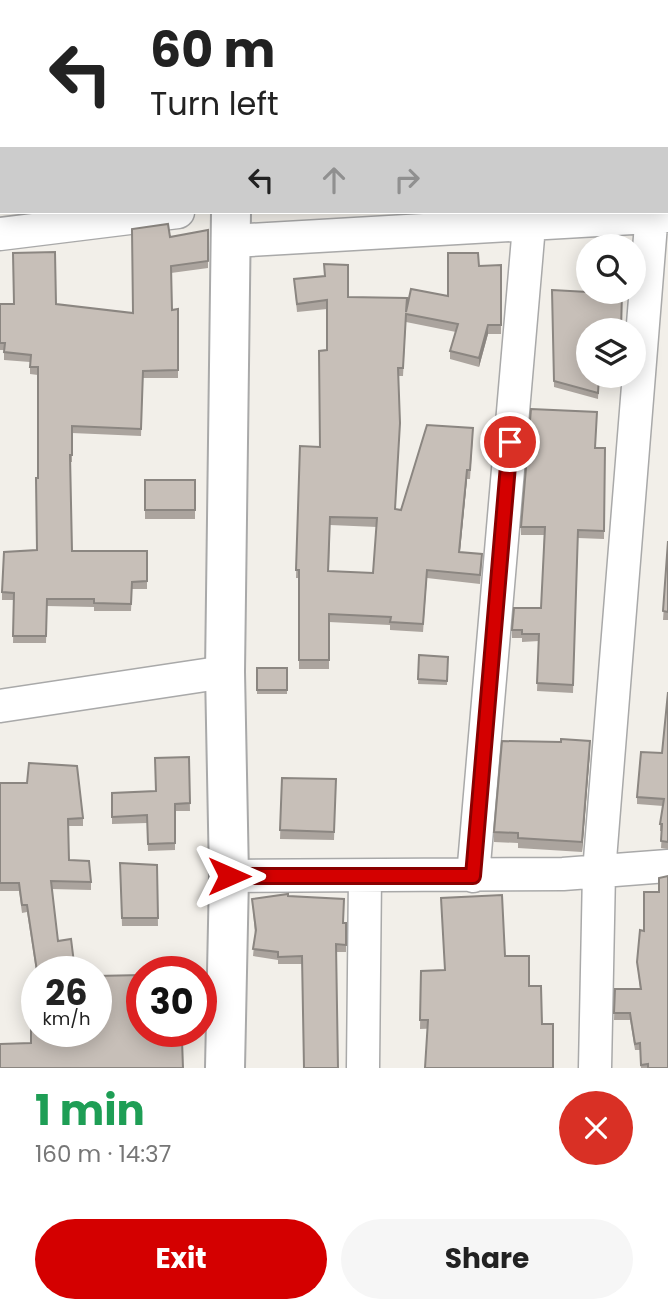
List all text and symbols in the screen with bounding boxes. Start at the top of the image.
text: 60 m [150,16,275,84]
icon: left [35,28,126,119]
text: Turn left [150,81,279,126]
icon: left [242,161,280,199]
icon: ahead [315,161,353,199]
icon: right [388,161,426,199]
map controls [576,234,646,388]
button: search [576,234,646,304]
button: layers [576,318,646,388]
pin [480,412,540,472]
icon: arrive [491,423,529,461]
position arrow [192,839,266,913]
speed limit sign: 30 [126,956,217,1047]
text: 26 [45,968,88,1017]
text: km/h [43,1006,90,1031]
text: 1 min [35,1081,145,1140]
button: close [559,1091,633,1165]
text: 160 m · 14:37 [35,1138,171,1170]
button: Exit [35,1219,327,1299]
button: Share [341,1219,633,1299]

